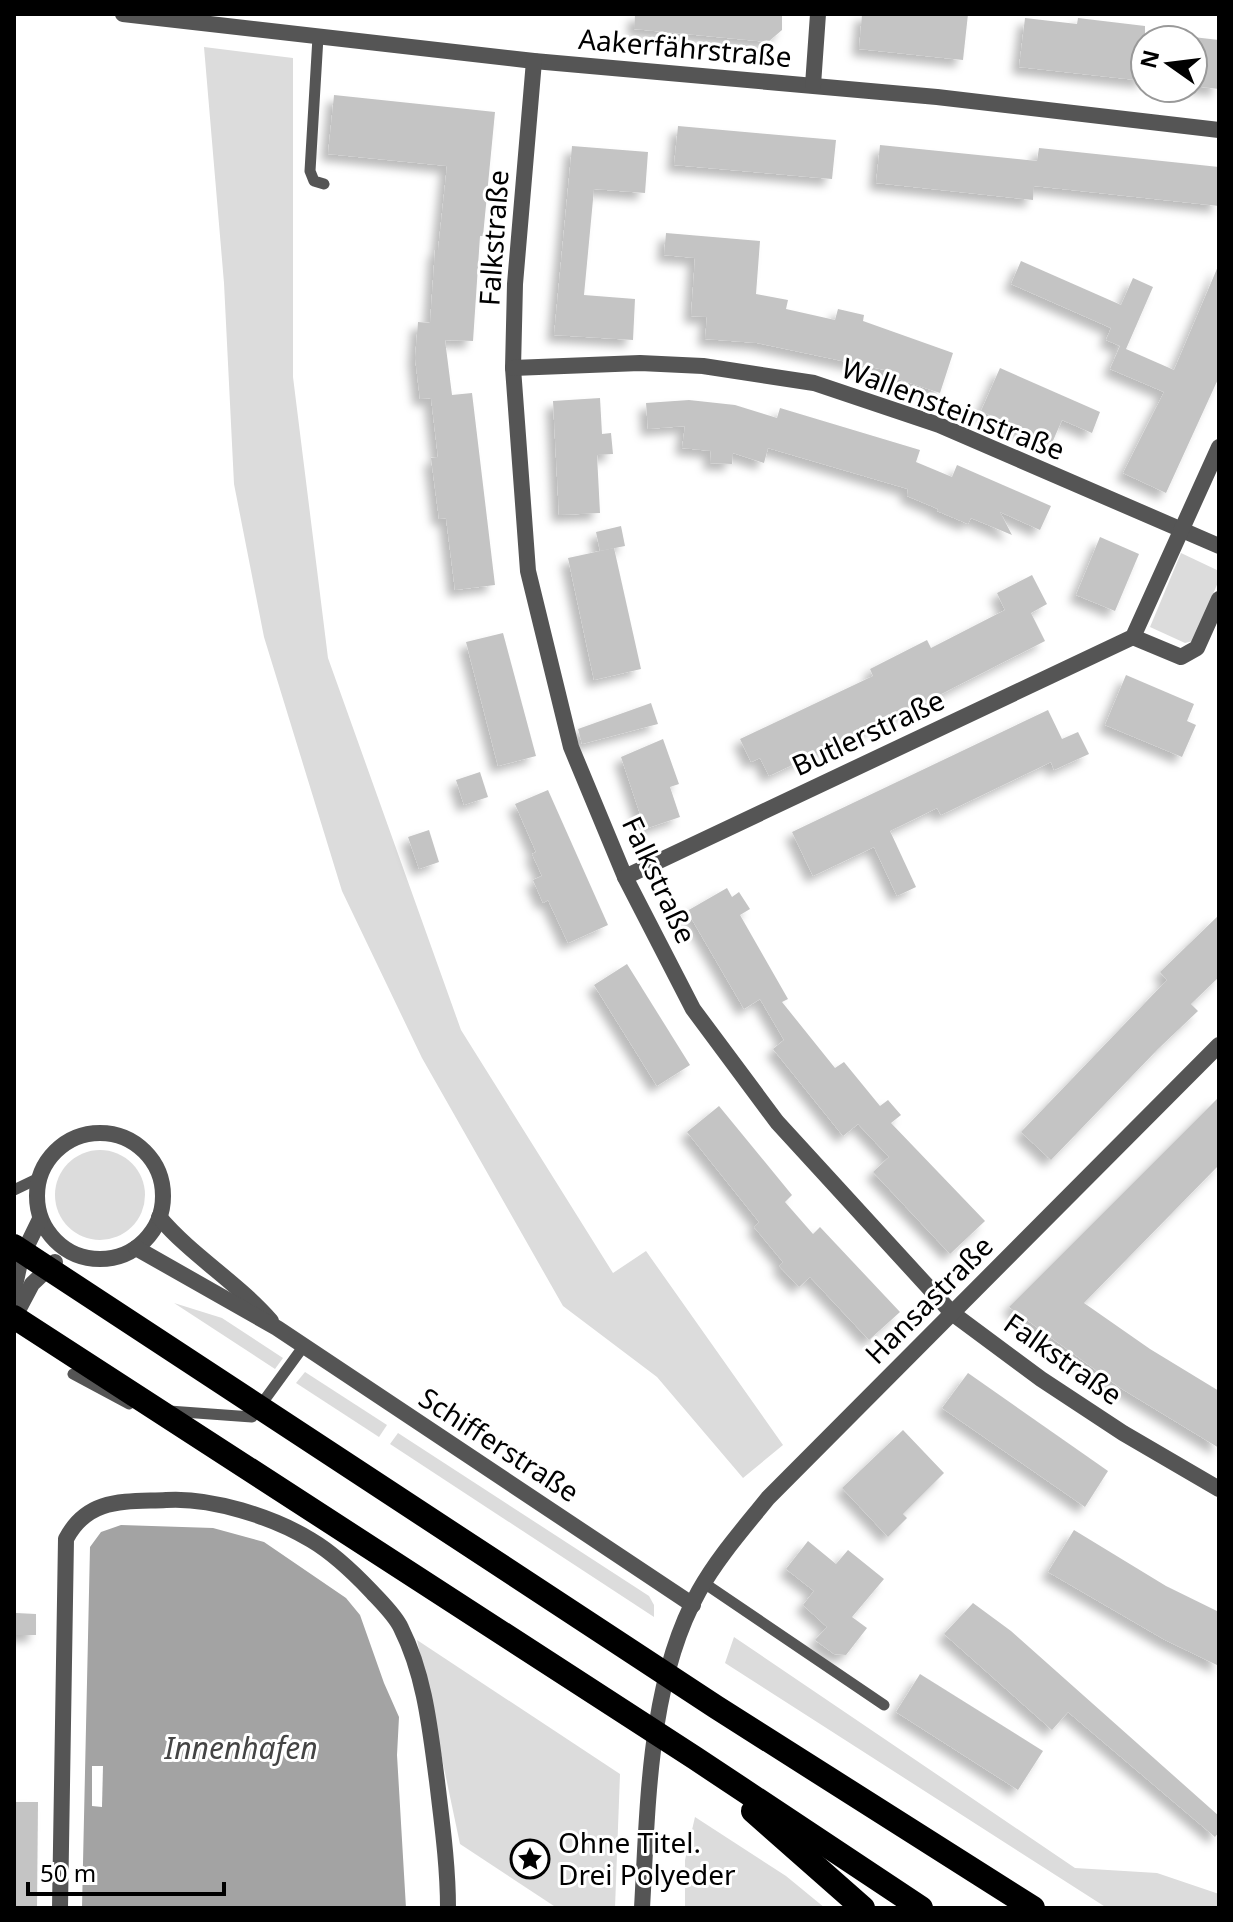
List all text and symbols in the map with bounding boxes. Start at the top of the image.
street label: Aakerfährstraße [577,19,793,75]
north arrow [1129,24,1209,104]
text: N [1132,47,1165,71]
street label: Falkstraße [469,169,517,307]
street label: Wallensteinstraße [836,348,1070,468]
street label: Butlerstraße [785,680,950,784]
street label: Falkstraße [614,810,706,949]
street label: Hansastraße [856,1227,1001,1372]
street label: Falkstraße [997,1304,1130,1413]
street label: Schifferstraße [412,1378,587,1510]
water label: Innenhafen [163,1727,318,1768]
place label: Ohne Titel. Drei Polyeder [558,1823,736,1893]
place icon: Ohne Titel. Drei Polyeder [509,1838,551,1880]
scale bar [28,1846,224,1896]
text: 50 m [40,1856,96,1889]

